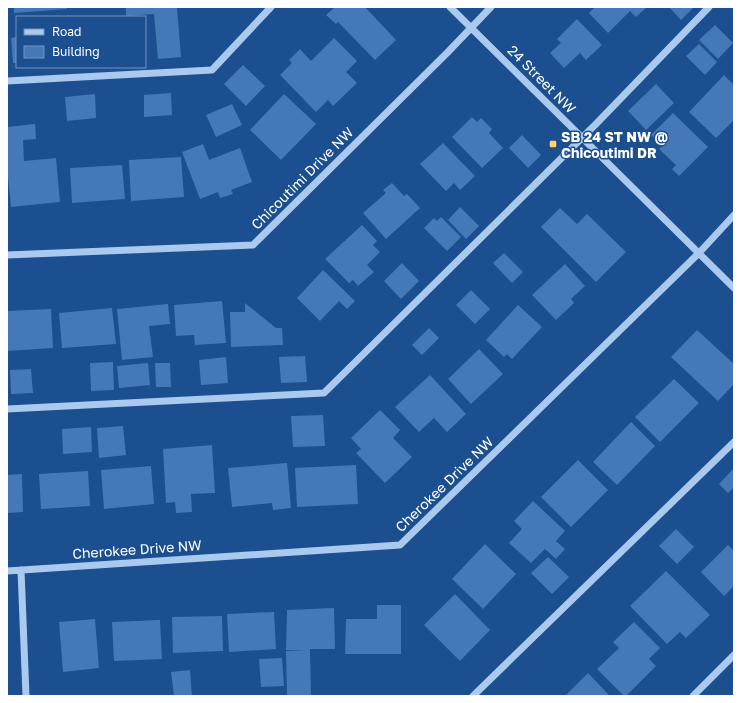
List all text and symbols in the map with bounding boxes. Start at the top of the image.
legend [16,16,146,68]
text: Road [52,24,81,39]
street label: 24 Street NW [504,41,580,117]
text: Building [52,44,100,59]
street label: Chicoutimi Drive NW [247,123,357,233]
place label: SB 24 ST NW @ Chicoutimi DR [561,128,668,161]
marker: SB 24 ST NW @ Chicoutimi DR [548,139,558,149]
street label: Cherokee Drive NW [391,432,497,535]
street label: Cherokee Drive NW [72,536,203,562]

